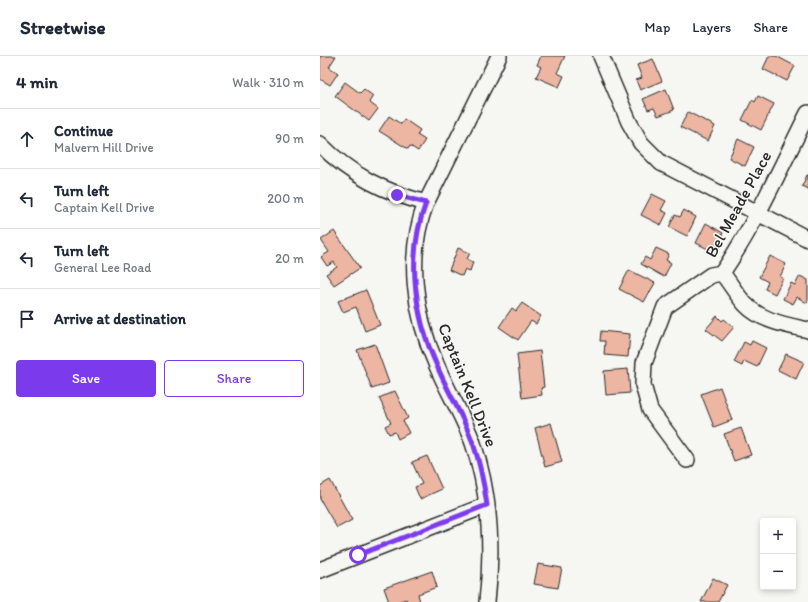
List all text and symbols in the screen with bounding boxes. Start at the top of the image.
text: Streetwise [20,16,106,39]
text: Map [645,19,670,36]
text: Layers [692,19,731,36]
text: Share [753,19,788,36]
text: 4 min [16,72,58,92]
text: Walk · 310 m [232,75,304,90]
text: Continue [54,122,113,140]
icon: ahead [16,128,38,150]
text: 90 m [275,131,304,146]
text: Malvern Hill Drive [54,140,154,155]
street label: Bel Meade Place [700,147,776,261]
text: Turn left [54,182,109,200]
route end [388,186,406,204]
icon: left [16,188,38,210]
text: 200 m [267,191,304,206]
text: Captain Kell Drive [54,200,155,215]
text: Turn left [54,242,109,260]
icon: left [16,248,38,270]
text: 20 m [275,251,304,266]
text: General Lee Road [54,260,151,275]
icon: arrive [16,308,38,330]
text: Arrive at destination [54,310,186,328]
street label: Captain Kell Drive [434,320,502,450]
button: Save [16,360,156,397]
button: Share [164,360,304,397]
map controls [760,518,796,590]
button: + [760,518,796,554]
route start [349,546,367,564]
button: − [760,554,796,590]

